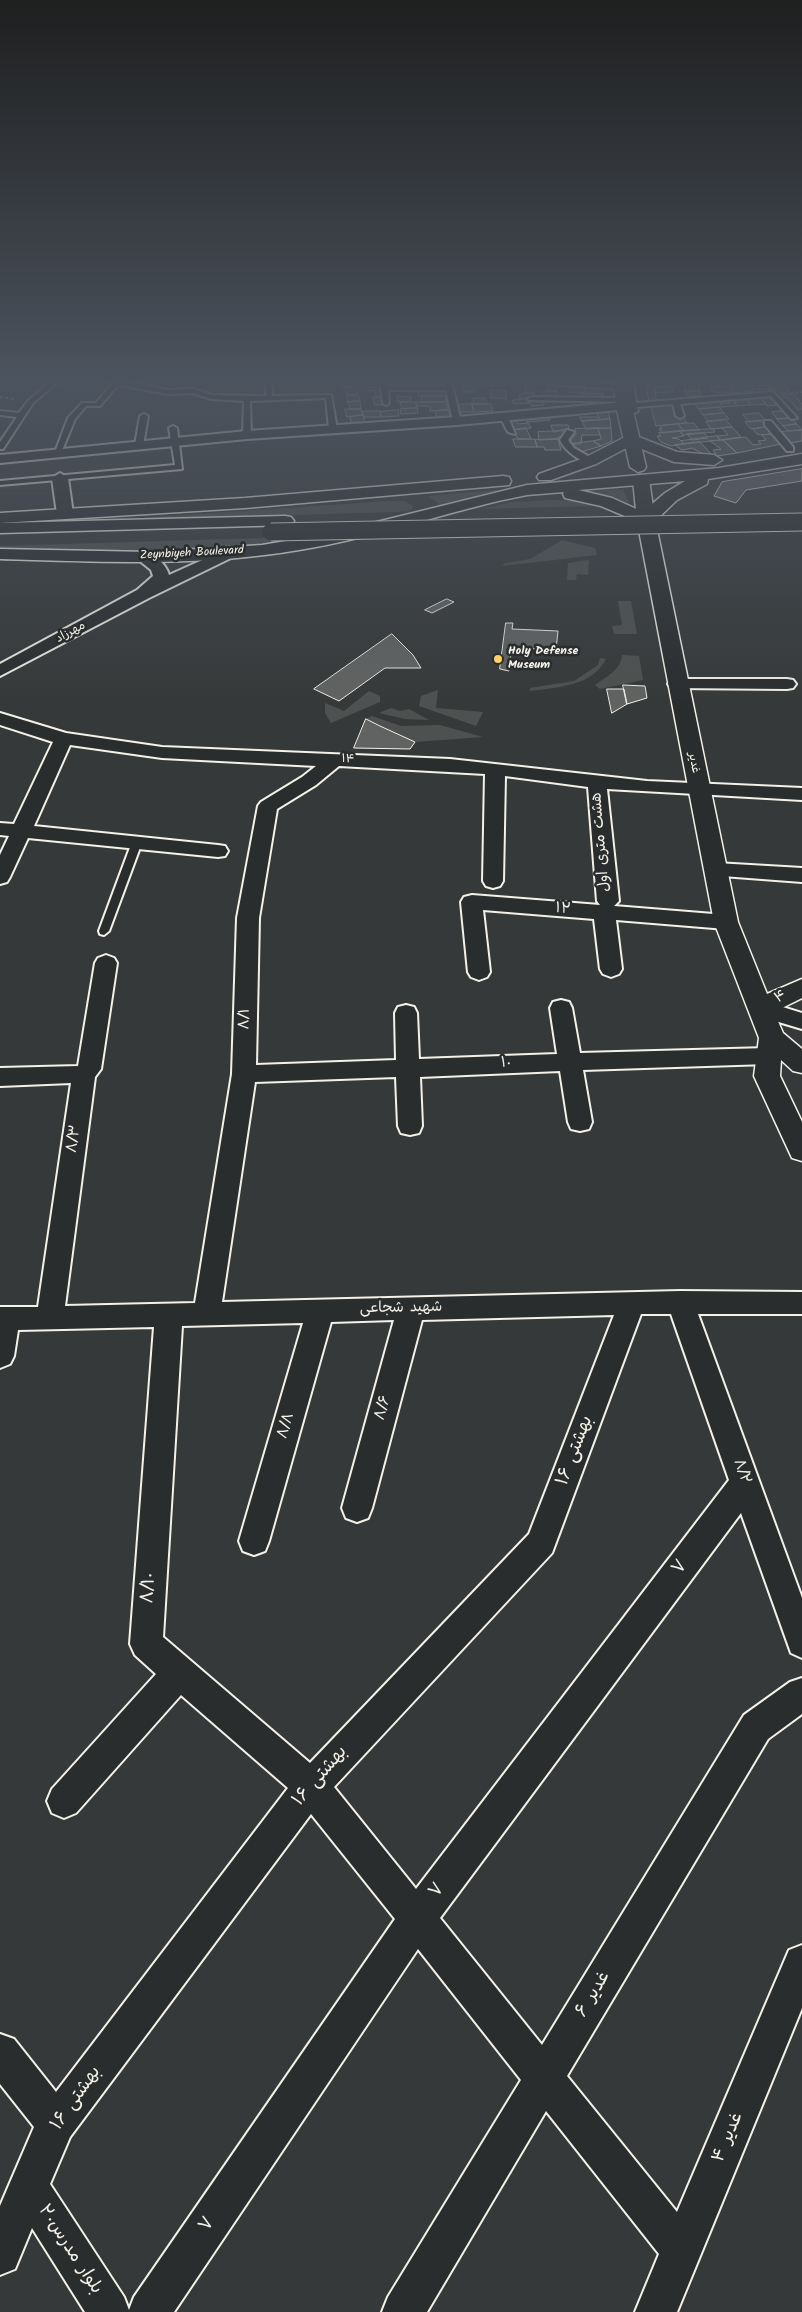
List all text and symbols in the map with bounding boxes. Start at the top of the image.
street label: Zeynbiyeh Boulevard [140,544,244,564]
street label: مهرزاد [54,619,88,647]
place label: Holy Defense Museum [508,645,578,673]
marker: Holy Defense Museum [492,653,504,665]
street label: غدیر [684,751,702,775]
street label: ۱۴ [341,752,355,768]
street label: هشت متری اول [589,792,615,892]
street label: ۱۲ [554,900,572,920]
street label: ۴ [772,987,790,1009]
street label: ۸/۱ [237,1008,255,1030]
street label: ۱۰ [500,1055,512,1073]
street label: ۸/۳ [64,1124,86,1154]
street label: شهید شجاعی [360,1299,442,1319]
street label: ۸/۶ [372,1394,396,1422]
street label: ۸/۸ [275,1411,299,1441]
street label: ۱۶ بهشتی [553,1413,599,1489]
street label: ۸/۲ [728,1457,754,1487]
street label: ۷ [669,1556,693,1580]
street label: ۸/۱۰ [138,1572,162,1604]
street label: ۱۶ بهشتی [289,1742,353,1812]
street label: ۷ [426,1879,450,1903]
street label: غدیر ۶ [572,1968,616,2022]
street label: ۱۶ بهشتی [47,2063,107,2135]
street label: غدیر ۴ [709,2110,749,2166]
street label: بلوار مدرس۲۰ [32,2201,106,2299]
street label: ۷ [195,2214,221,2236]

